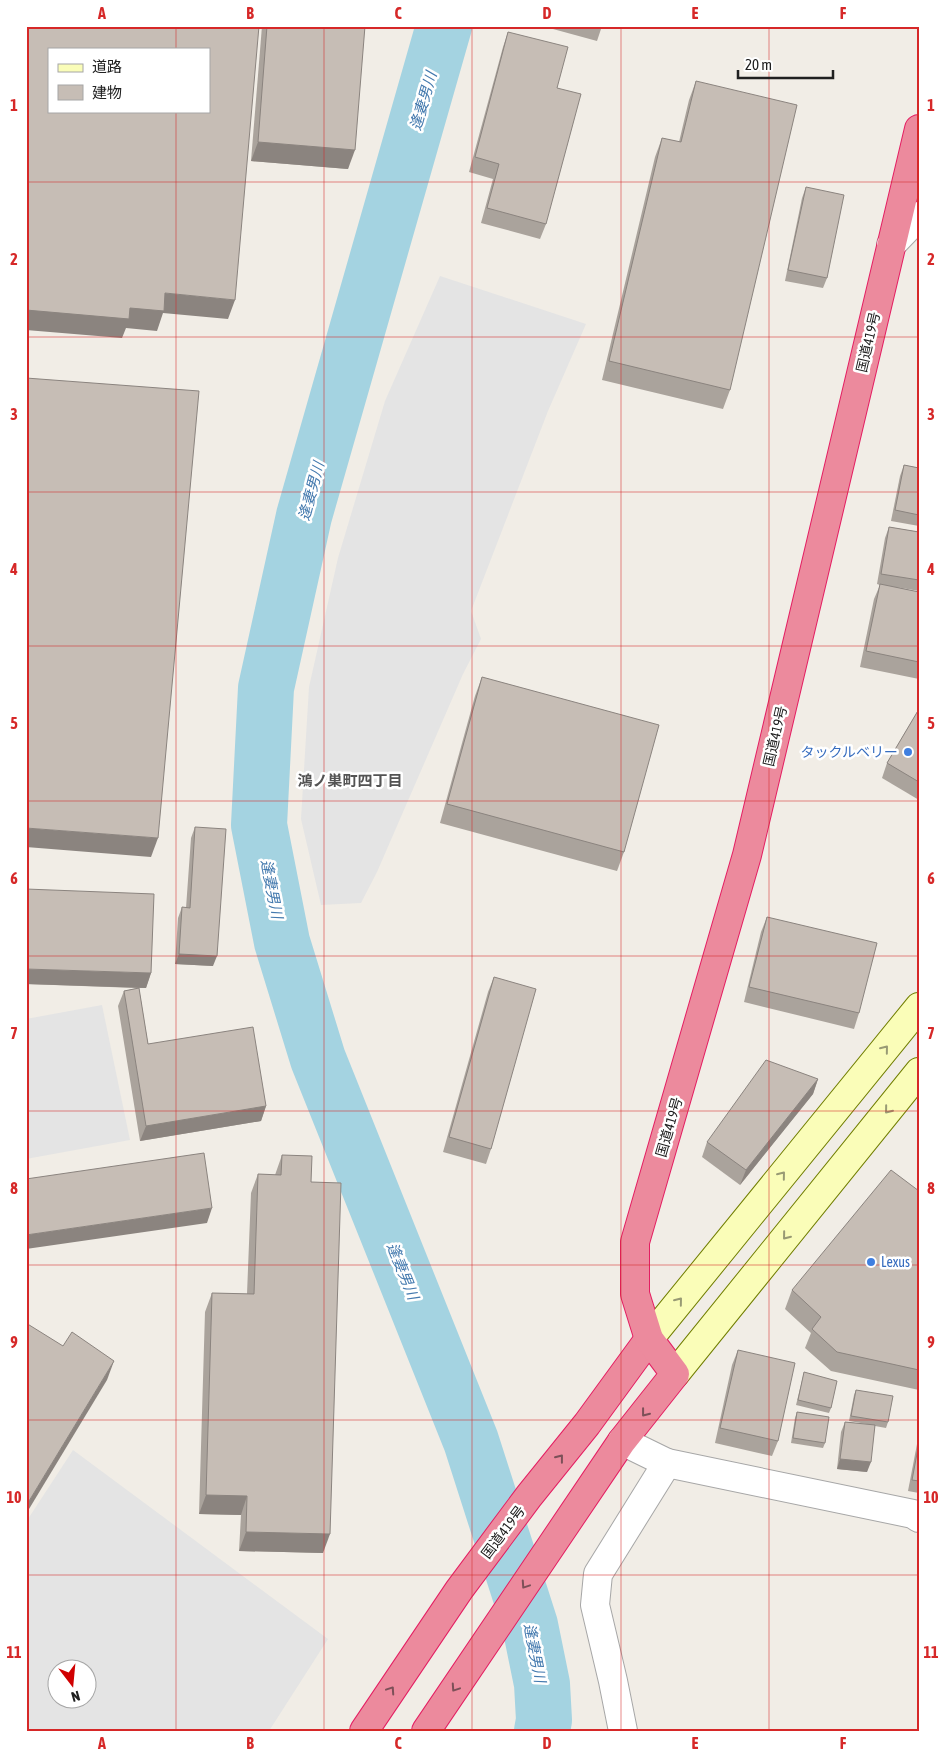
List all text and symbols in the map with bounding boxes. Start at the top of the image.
text: A [97,4,106,22]
text: B [246,4,254,22]
text: C [394,4,402,22]
text: D [543,4,552,22]
text: E [692,4,699,22]
text: F [840,4,847,22]
legend [48,48,210,112]
scale bar [738,48,832,80]
text: 20 m [745,56,772,73]
text: 道路 [92,58,122,75]
water label: 逢妻男川 [407,68,440,132]
text: 建物 [92,84,122,101]
text: 1 [10,96,18,114]
text: 1 [927,96,935,114]
text: 2 [10,250,18,268]
text: 2 [927,250,935,268]
street label: 国道419号 [853,310,883,374]
text: 3 [10,405,18,423]
text: 3 [927,405,935,423]
water label: 逢妻男川 [295,458,327,522]
text: 4 [9,560,18,578]
text: 4 [926,560,935,578]
street label: 国道419号 [760,704,790,768]
text: 5 [10,714,18,732]
text: 5 [927,714,935,732]
place label: タックルベリー [800,744,898,760]
marker: タックルベリー [902,746,914,758]
district label: 鴻ノ巣町四丁目 [297,772,403,789]
water label: 逢妻男川 [258,858,286,922]
text: 6 [10,869,18,887]
text: 6 [927,869,935,887]
text: 7 [10,1024,18,1042]
text: 7 [927,1024,935,1042]
one-way arrow [879,1046,887,1055]
street label: 国道419号 [653,1095,685,1159]
one-way arrow [886,1104,894,1113]
one-way arrow [777,1172,785,1181]
text: 8 [10,1179,18,1197]
text: 8 [927,1179,935,1197]
one-way arrow [783,1231,792,1240]
water label: 逢妻男川 [384,1240,423,1304]
place label: Lexus [881,1254,910,1270]
marker: Lexus [865,1256,877,1268]
one-way arrow [674,1298,682,1307]
text: 9 [10,1333,18,1351]
text: 9 [927,1333,935,1351]
one-way arrow [642,1407,651,1416]
one-way arrow [554,1455,562,1464]
text: 10 [6,1488,22,1506]
text: 10 [923,1488,939,1506]
street label: 国道419号 [478,1503,528,1561]
one-way arrow [522,1579,531,1589]
water label: 逢妻男川 [521,1622,549,1686]
text: 11 [6,1643,22,1661]
text: 11 [923,1643,939,1661]
north arrow [48,1660,98,1710]
one-way arrow [452,1682,461,1692]
one-way arrow [385,1687,394,1696]
text: N [69,1688,82,1705]
text: A [97,1734,106,1752]
text: B [246,1734,254,1752]
text: C [394,1734,402,1752]
text: D [543,1734,552,1752]
text: E [692,1734,699,1752]
text: F [840,1734,847,1752]

